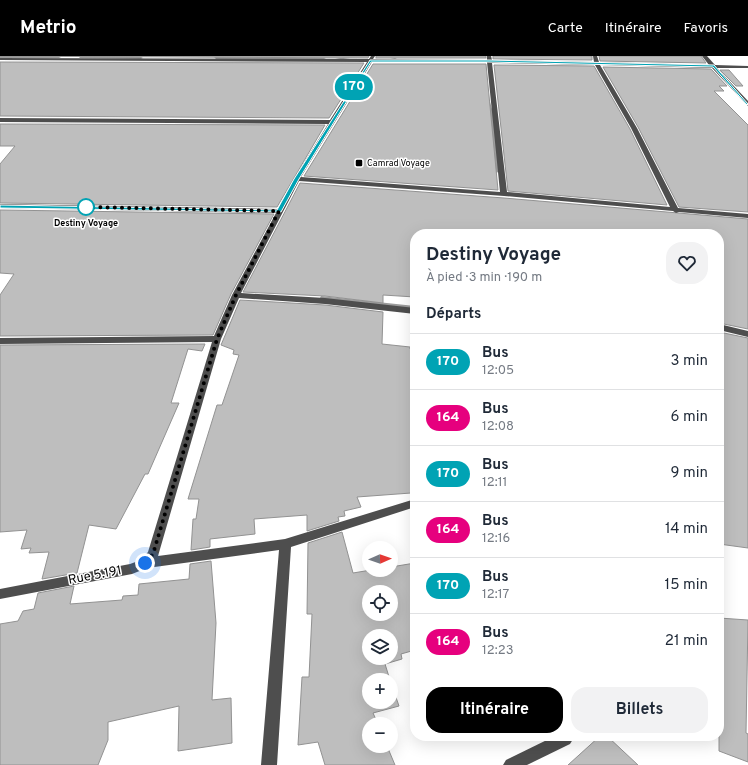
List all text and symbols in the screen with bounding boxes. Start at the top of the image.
text: Metrio [20,16,77,40]
text: Carte [548,20,583,37]
text: Itinéraire [605,20,662,37]
text: Favoris [684,20,728,37]
line badge: 170 [331,74,377,100]
text: 170 [343,78,365,95]
marker: Camrad Voyage [354,158,364,168]
place label: Camrad Voyage [367,158,430,169]
marker: Destiny Voyage [77,198,95,216]
place label: Destiny Voyage [54,218,118,229]
button: heart [666,242,708,284]
text: Destiny Voyage [426,243,561,267]
text: À pied · 3 min · 190 m [426,270,542,286]
text: Départs [426,305,481,324]
text: Bus [482,344,509,363]
text: 3 min [670,352,708,371]
text: 170 [437,353,459,370]
text: 12:05 [482,363,514,379]
text: Bus [482,400,509,419]
text: 6 min [671,408,708,427]
text: 164 [436,409,460,426]
text: 12:08 [482,419,514,435]
text: Bus [482,456,509,475]
text: 9 min [671,464,708,483]
text: 170 [437,465,459,482]
text: 12:11 [482,475,507,491]
text: Bus [482,512,509,531]
text: 14 min [665,520,708,539]
text: 164 [436,521,460,538]
text: 12:16 [482,531,510,547]
north arrow [362,541,398,577]
map controls [362,541,398,753]
your location [135,553,155,573]
street label: Rue 5.191 [67,563,123,589]
text: Bus [482,568,509,587]
text: 15 min [665,576,708,595]
text: 170 [437,577,459,594]
button: locate [362,585,398,621]
text: 12:17 [482,587,509,603]
text: Bus [482,624,509,643]
button: layers [362,629,398,665]
text: 21 min [665,632,708,651]
text: 164 [436,633,460,650]
text: 12:23 [482,643,514,659]
button: + [362,673,398,709]
button: Itinéraire [426,687,563,733]
button: Billets [571,687,708,733]
button: − [362,717,398,753]

